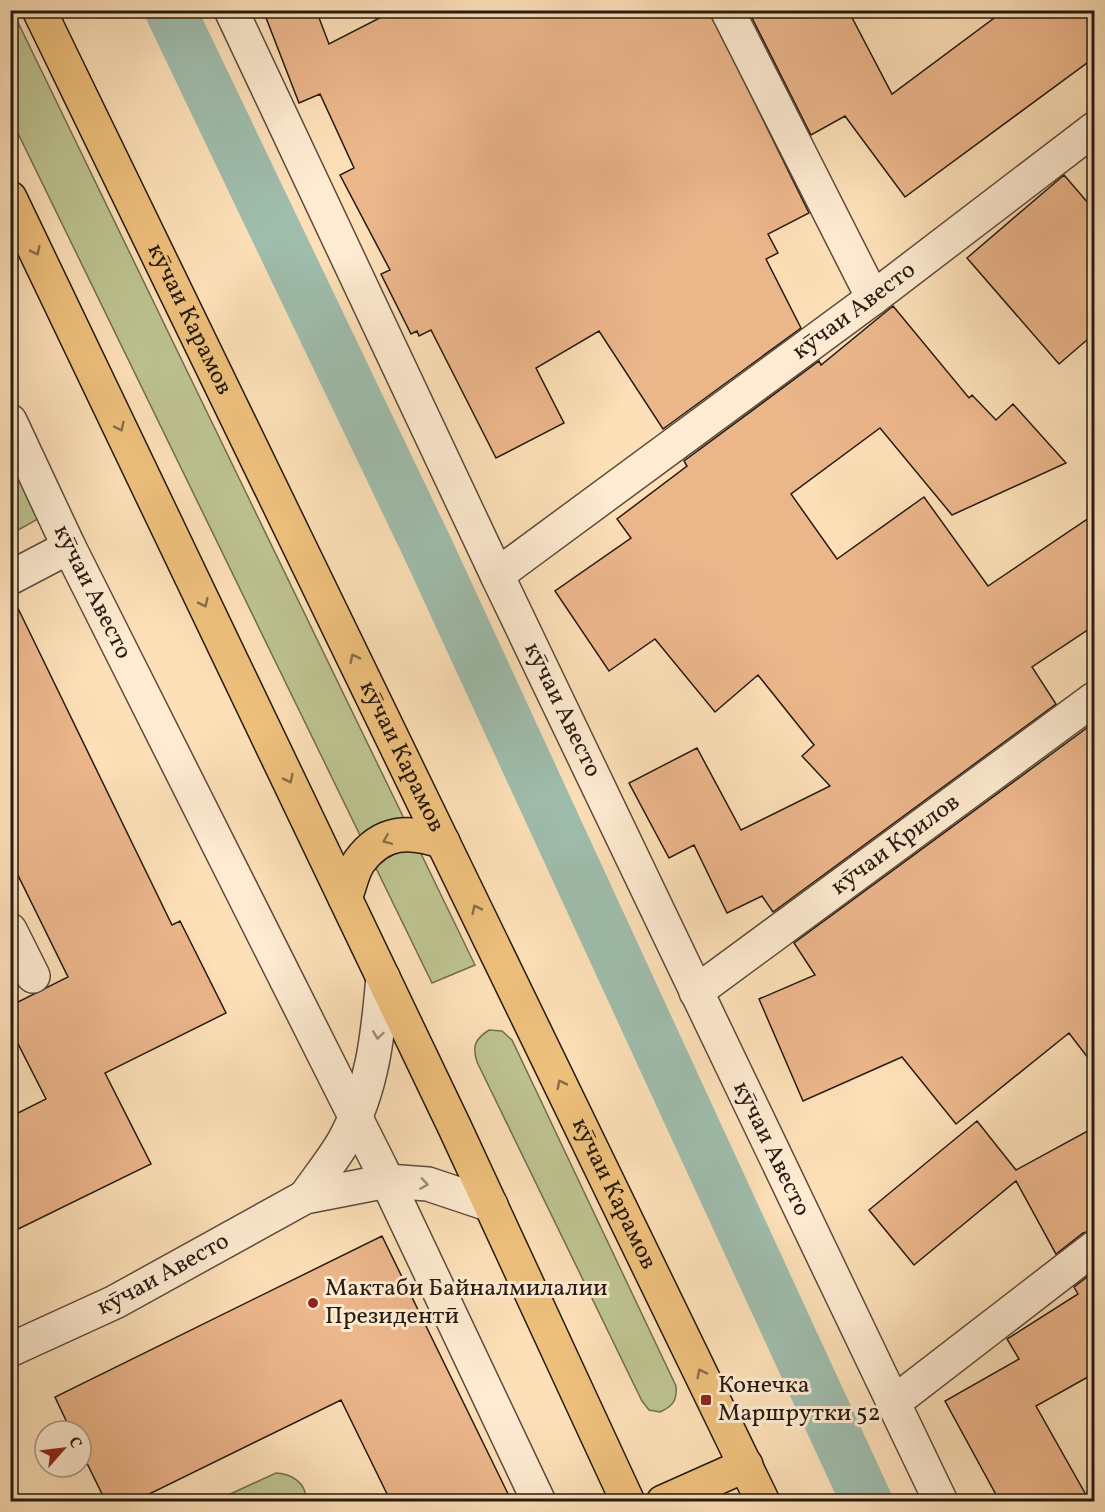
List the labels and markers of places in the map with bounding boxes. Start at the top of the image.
place label: Мактаби Байналмилалии Президентӣ [325,1272,608,1334]
marker: Мактаби Байналмилалии Президентӣ [306,1296,320,1310]
place label: Конечка Маршрутки 52 [718,1369,881,1431]
marker: Конечка Маршрутки 52 [699,1393,713,1407]

